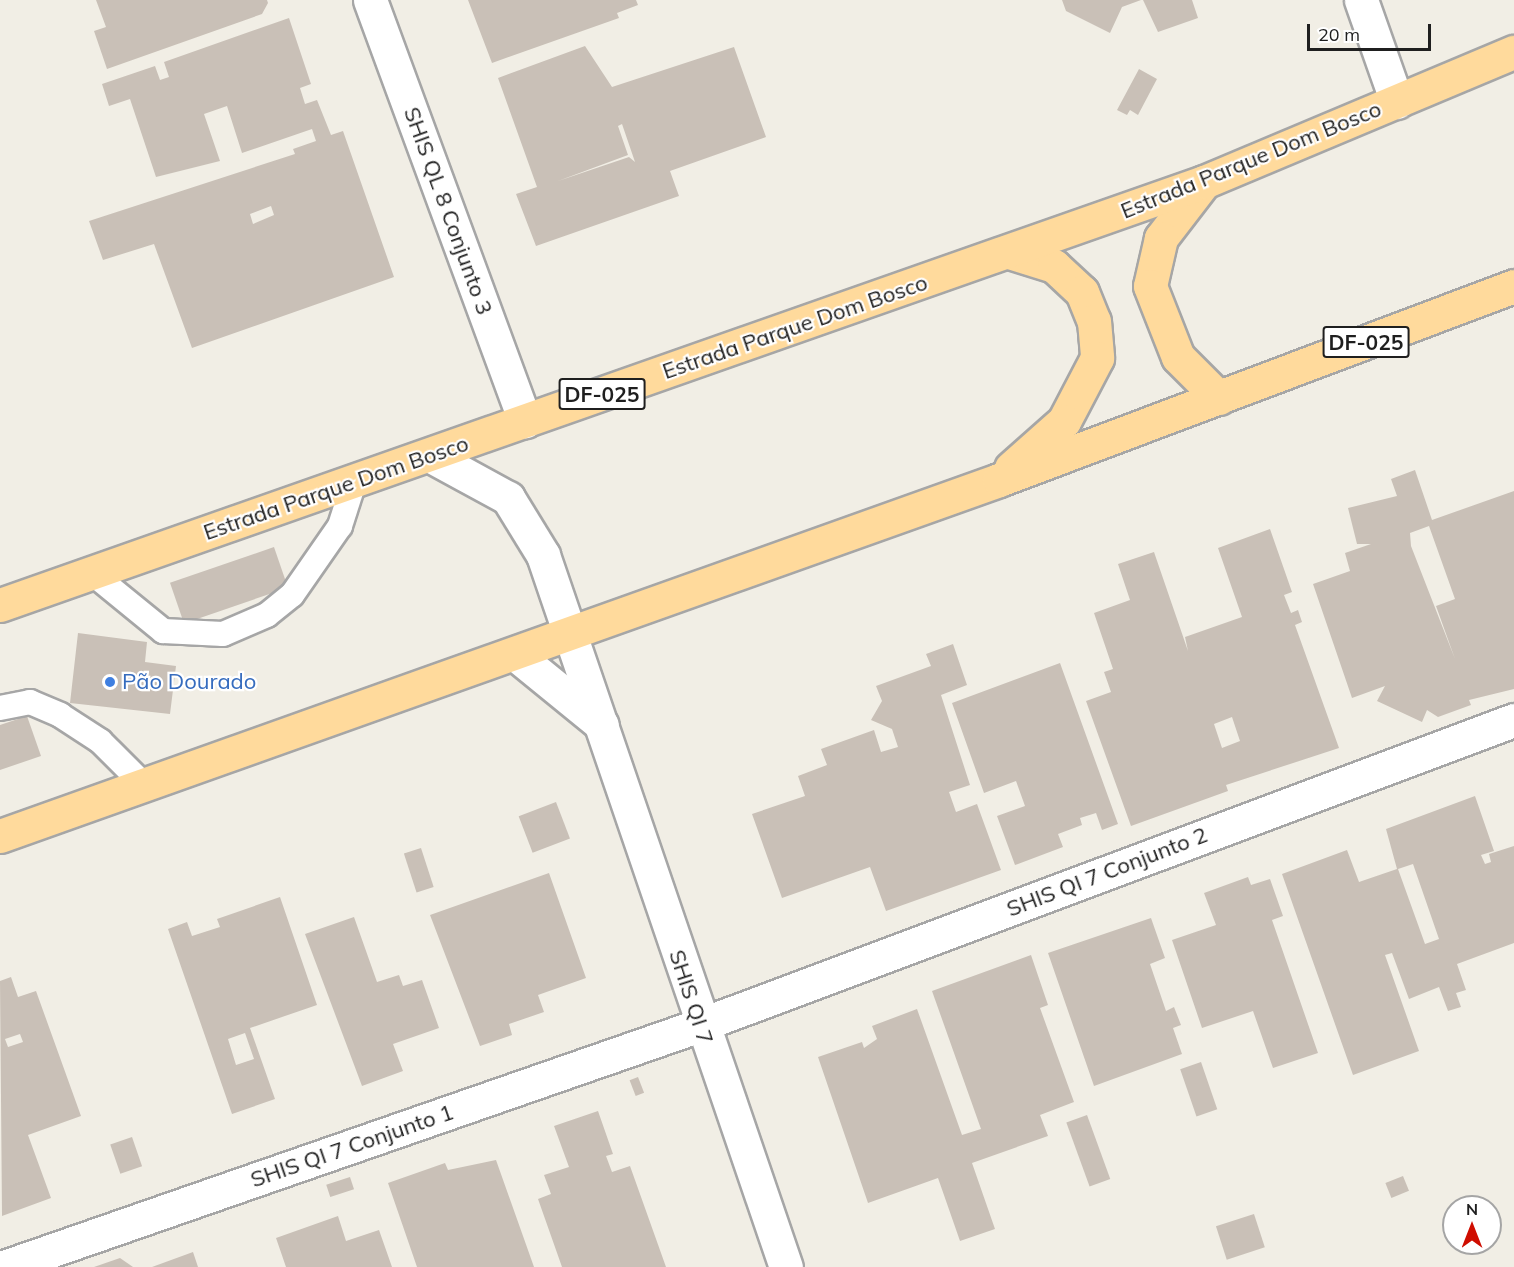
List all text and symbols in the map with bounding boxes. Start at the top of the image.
scale bar [1310,12,1434,50]
text: 20 m [1318,23,1360,46]
street label: Estrada Parque Dom Bosco [1117,96,1385,224]
street label: SHIS QL 8 Conjunto 3 [398,104,498,318]
street label: Estrada Parque Dom Bosco [659,269,931,385]
road number: DF-025 [1322,324,1410,360]
road number: DF-025 [558,376,646,412]
street label: Estrada Parque Dom Bosco [200,430,472,546]
place label: Pão Dourado [122,669,256,695]
marker: Pão Dourado [103,675,117,689]
street label: SHIS QI 7 Conjunto 2 [1003,822,1211,922]
street label: SHIS QI 7 [663,947,719,1047]
street label: SHIS QI 7 Conjunto 1 [247,1099,457,1193]
north arrow [1442,1195,1502,1255]
text: N [1466,1199,1478,1219]

